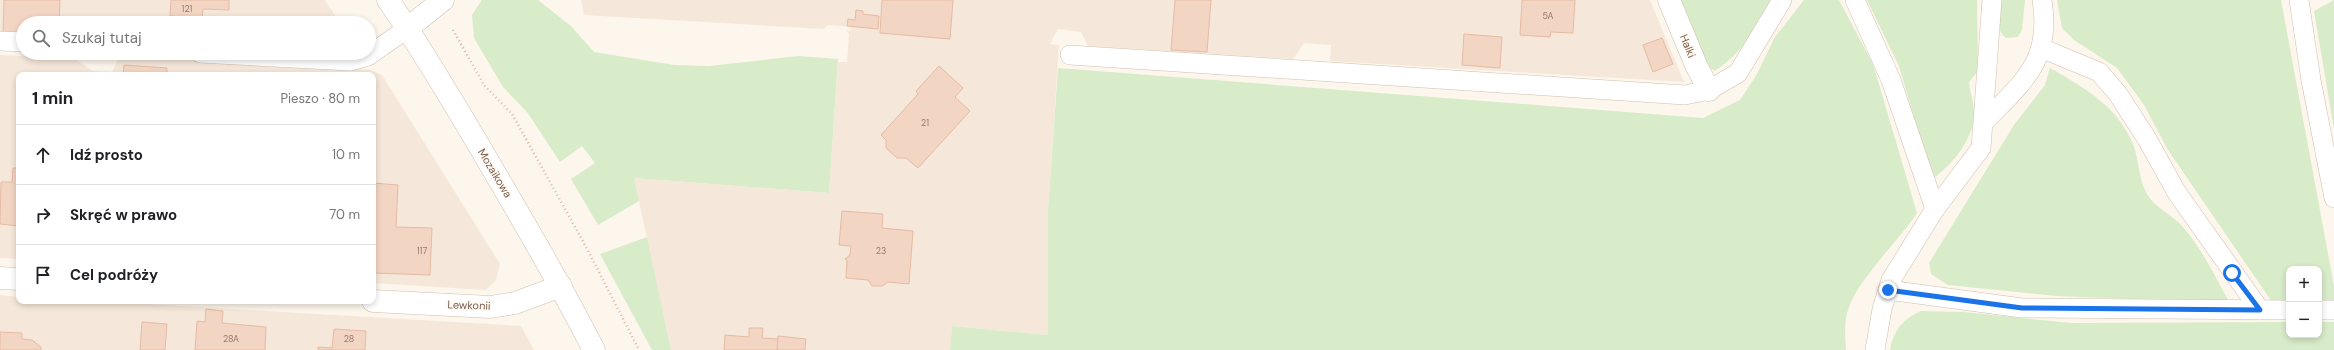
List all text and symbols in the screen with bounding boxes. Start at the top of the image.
house number: 121 [182,3,193,15]
house number: 5A [1542,10,1554,22]
search box [16,16,376,60]
icon: search [30,27,52,49]
text: Szukaj tutaj [62,28,142,48]
street label: Halki [1677,32,1699,60]
text: 1 min [32,87,73,109]
text: Pieszo · 80 m [280,90,360,107]
house number: 21 [921,117,929,129]
icon: ahead [32,144,54,166]
text: Idź prosto [70,145,143,165]
text: 10 m [332,146,360,163]
street label: Mozaikowa [475,146,515,200]
icon: right [32,204,54,226]
text: Skręć w prawo [70,205,177,225]
text: 70 m [329,206,360,223]
house number: 117 [417,245,427,257]
house number: 23 [876,245,886,257]
icon: arrive [32,264,54,286]
route start [2223,264,2241,282]
text: Cel podróży [70,265,158,285]
map controls [2286,266,2322,338]
button: + [2286,266,2322,302]
route end [1879,281,1897,299]
street label: Lewkonii [447,297,491,313]
button: − [2286,302,2322,338]
house number: 28A [223,333,239,345]
house number: 28 [344,333,354,345]

